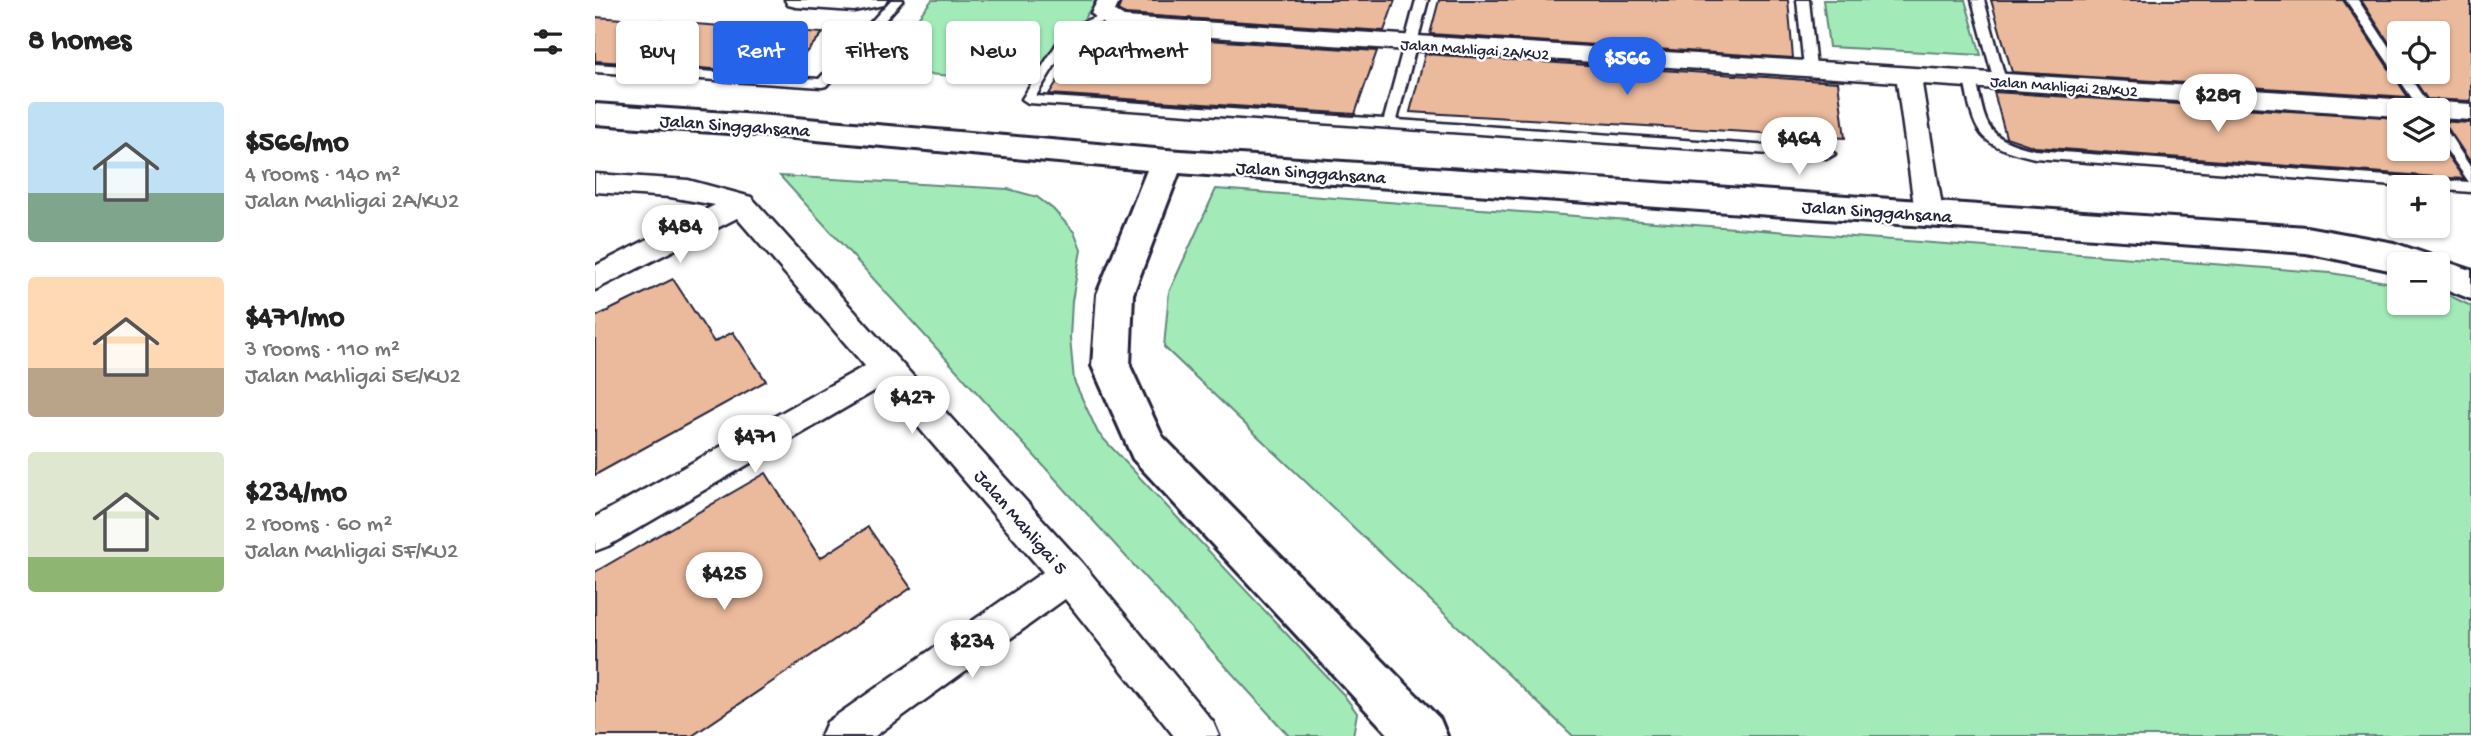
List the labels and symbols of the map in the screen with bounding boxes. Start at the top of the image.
street label: Jalan Mahligai 2A/KU2 [1400,37,1550,66]
pin: $566 [1586,38,1668,97]
street label: Jalan Mahligai 2B/KU2 [1989,74,2138,103]
pin: $289 [2177,74,2259,134]
street label: Jalan Singgahsana [659,111,812,144]
pin: $464 [1758,118,1840,177]
street label: Jalan Singgahsana [1235,158,1388,191]
street label: Jalan Singgahsana [1801,197,1954,230]
pin: $484 [639,205,721,265]
pin: $427 [871,376,953,436]
pin: $471 [714,416,796,475]
street label: Jalan Mahligai 5 [968,466,1071,580]
pin: $425 [683,552,765,612]
pin: $234 [931,620,1013,680]

